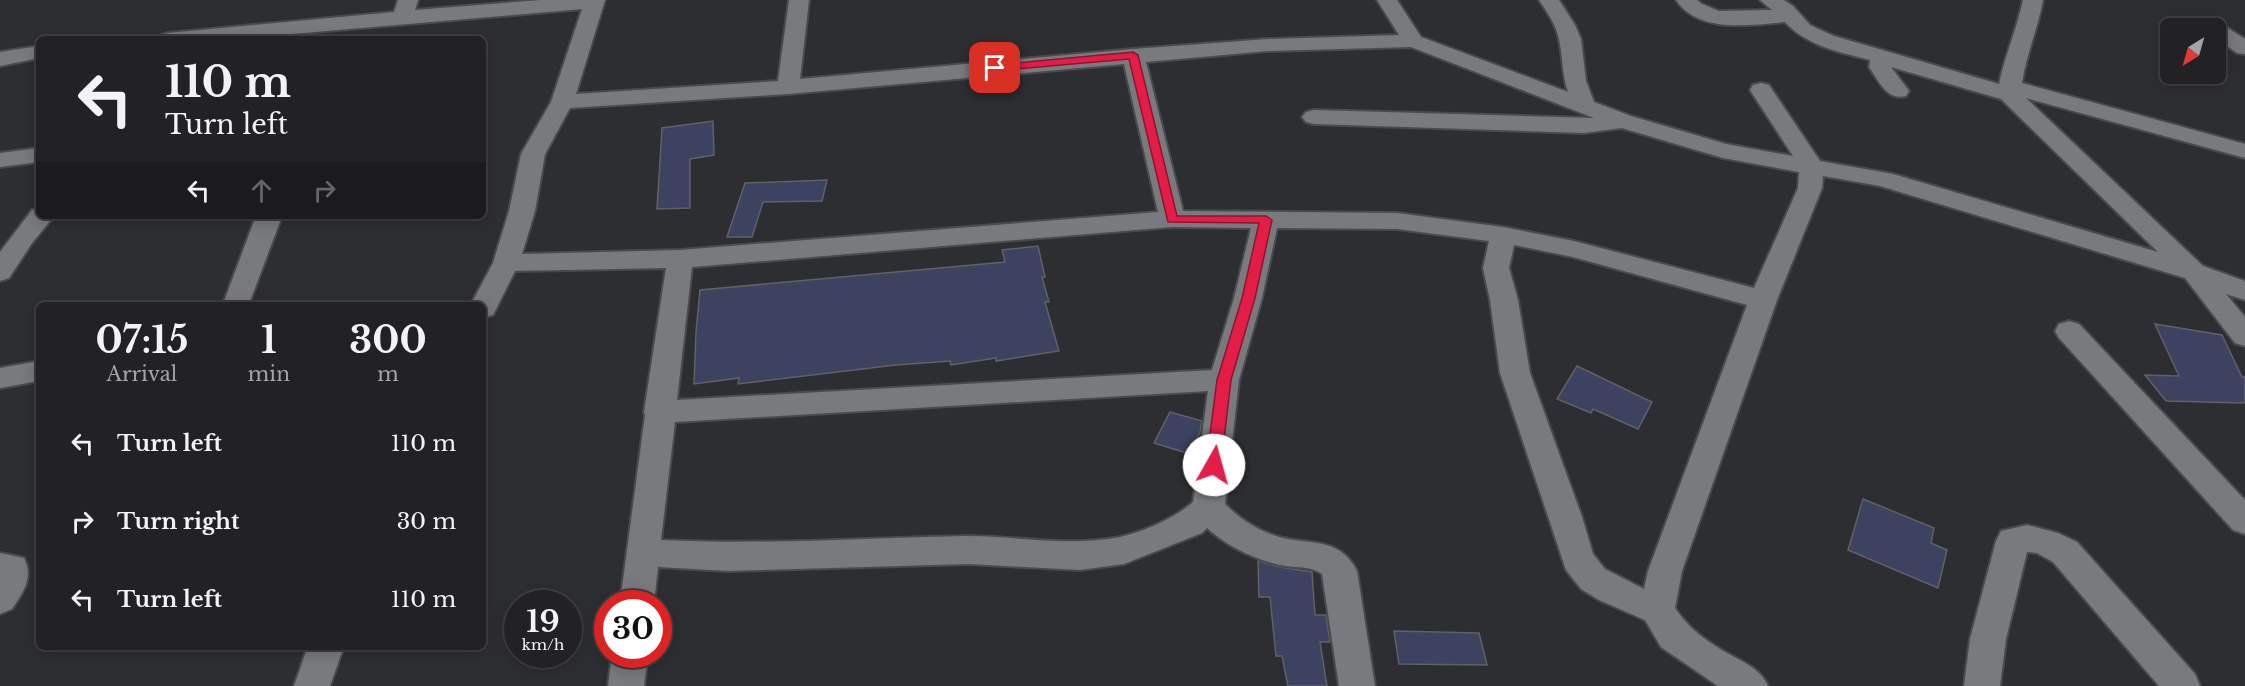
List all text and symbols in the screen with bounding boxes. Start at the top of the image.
north arrow [2160,18,2226,84]
map controls [2160,18,2226,84]
pin [969,42,1020,93]
icon: arrive [978,51,1011,84]
text: 110 m [165,56,291,108]
icon: left [66,60,144,138]
text: Turn left [165,108,288,141]
icon: left [182,174,215,207]
icon: ahead [245,174,278,207]
icon: right [308,174,341,207]
text: 07:15 [95,318,188,363]
text: 1 [261,318,277,363]
text: 300 [349,318,427,363]
text: Arrival [107,362,177,386]
text: min [248,362,290,386]
text: m [377,362,399,386]
icon: left [66,427,99,460]
text: Turn left [117,430,222,457]
text: 110 m [391,430,456,457]
position arrow [1182,433,1246,497]
icon: right [66,505,99,538]
text: Turn right [117,508,239,535]
text: 30 m [397,508,456,535]
icon: left [66,583,99,616]
text: Turn left [117,586,222,613]
text: 110 m [391,586,456,613]
speed limit sign: 30 [594,590,672,668]
text: 19 [526,603,560,640]
text: km/h [522,635,564,654]

